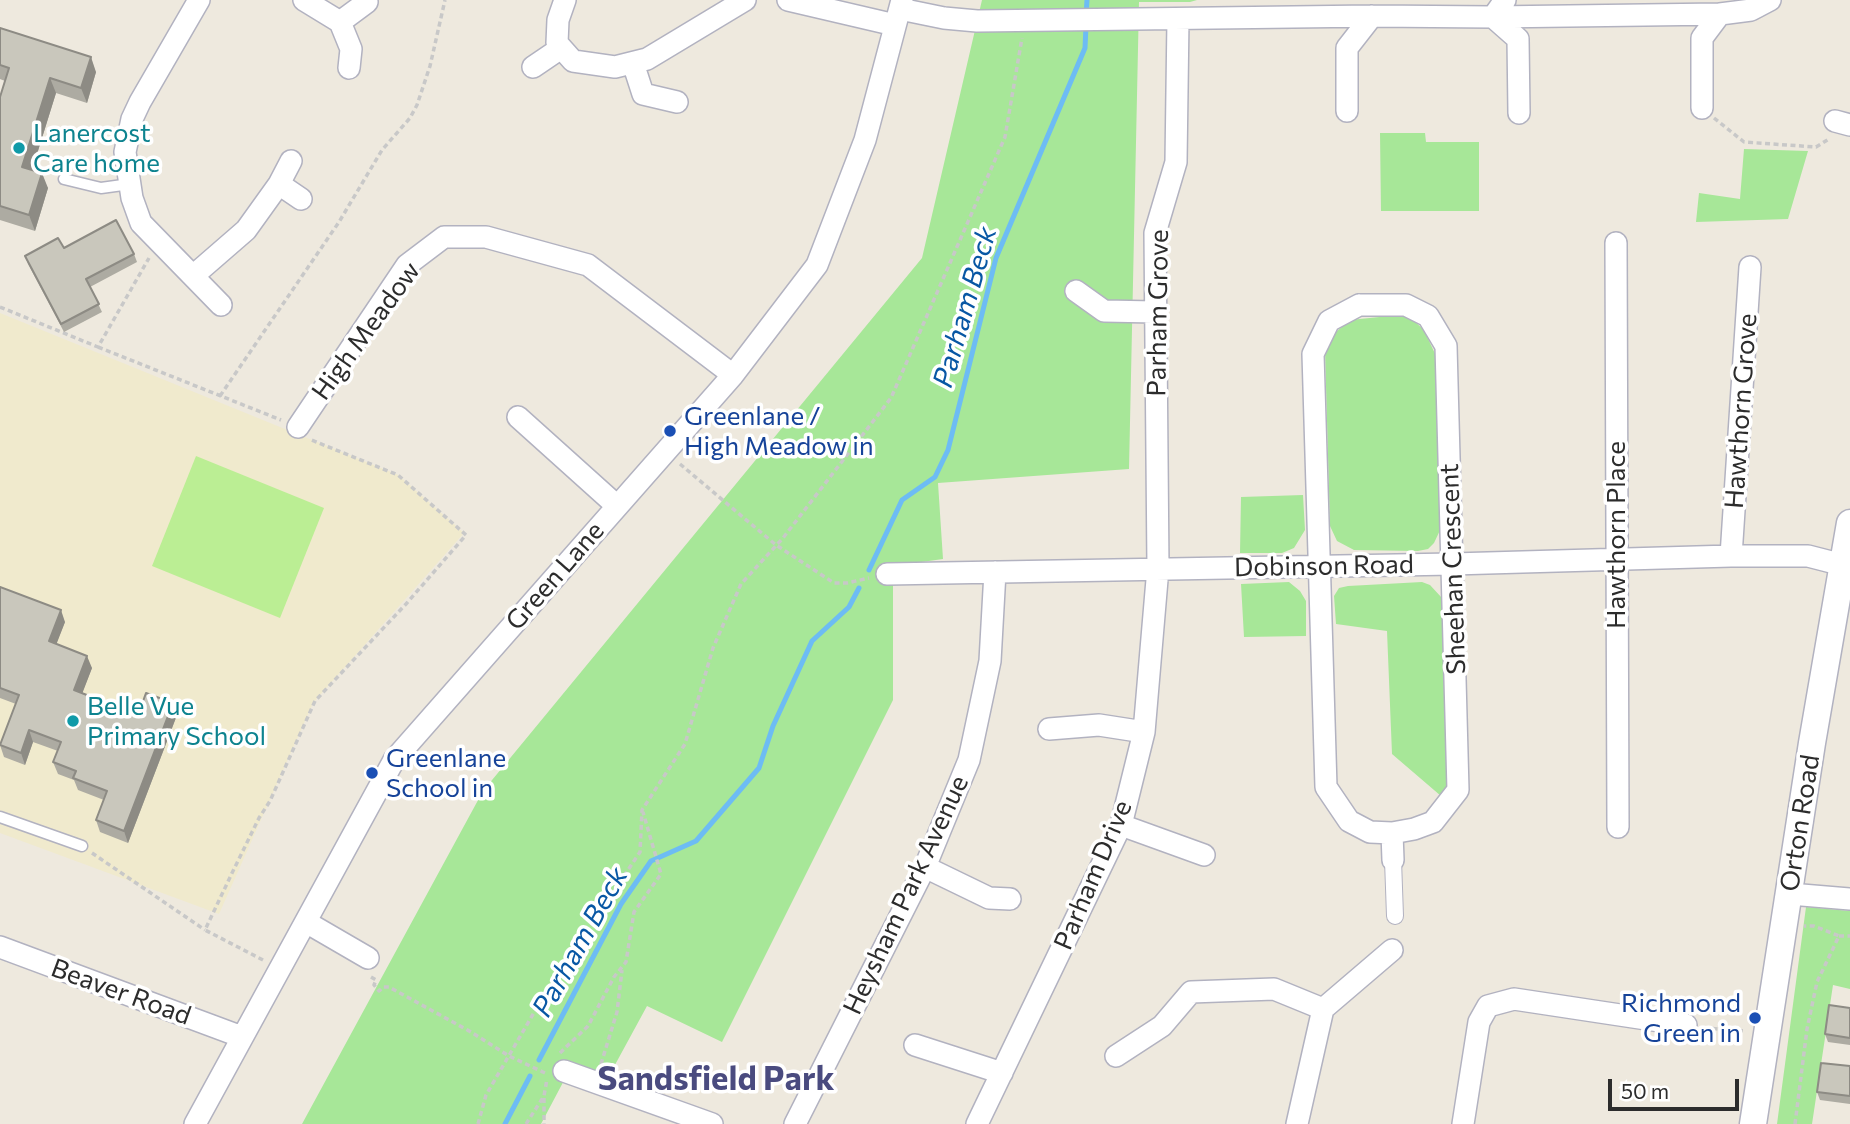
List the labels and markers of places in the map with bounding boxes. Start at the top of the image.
place label: Lanercost Care home [33,117,160,178]
marker: Lanercost Care home [11,140,27,156]
place label: Greenlane / High Meadow in [684,400,874,462]
marker: Greenlane / High Meadow in [662,423,678,439]
place label: Belle Vue Primary School [87,690,266,752]
marker: Belle Vue Primary School [65,713,81,729]
place label: Greenlane School in [386,742,506,804]
marker: Greenlane School in [364,765,380,781]
place label: Richmond Green in [1621,987,1741,1048]
marker: Richmond Green in [1747,1010,1763,1026]

